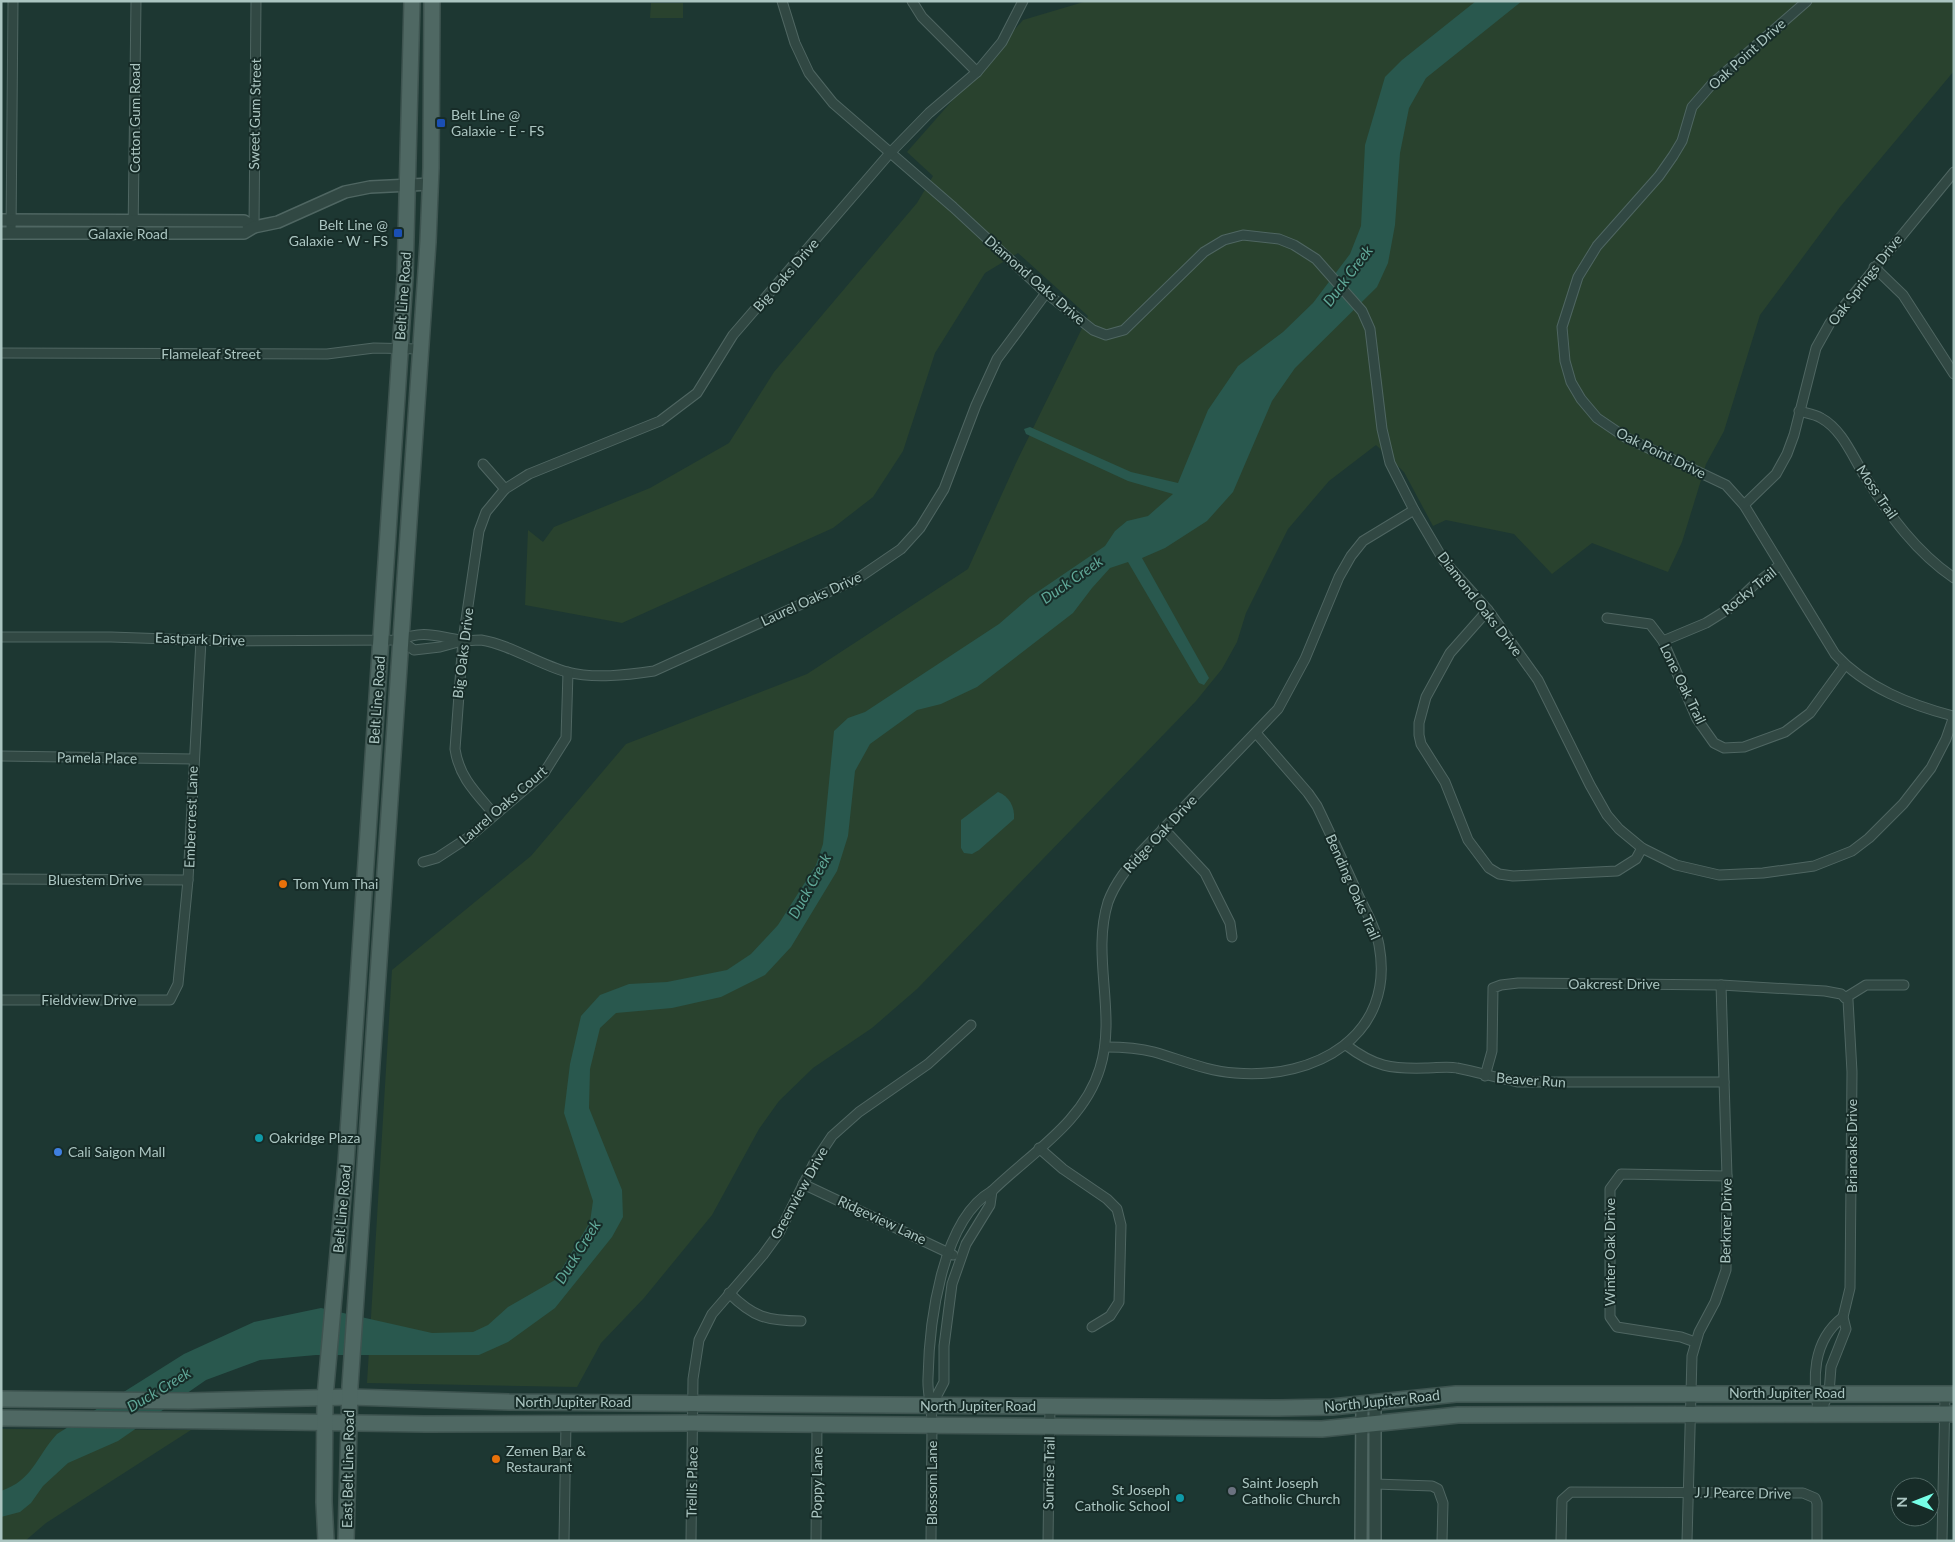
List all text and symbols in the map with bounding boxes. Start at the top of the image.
street label: Oak Point Drive [1705,15,1789,93]
street label: Sweet Gum Street [245,58,264,170]
street label: Cotton Gum Road [126,63,143,173]
place label: Belt Line @ Galaxie - E - FS [451,106,544,139]
marker: Belt Line @ Galaxie - E - FS [435,117,447,129]
place label: Belt Line @ Galaxie - W - FS [289,216,388,249]
street label: Galaxie Road [88,225,168,242]
marker: Belt Line @ Galaxie - W - FS [392,227,404,239]
street label: Diamond Oaks Drive [982,231,1089,328]
street label: Oak Springs Drive [1824,231,1905,328]
street label: Big Oaks Drive [749,235,822,315]
water label: Duck Creek [1318,241,1376,309]
street label: Belt Line Road [391,251,414,341]
street label: Flameleaf Street [161,345,261,362]
street label: Oak Point Drive [1614,423,1709,482]
street label: Moss Trail [1853,462,1902,522]
street label: Diamond Oaks Drive [1434,548,1526,659]
water label: Duck Creek [1037,551,1107,607]
street label: Rocky Trail [1718,563,1779,618]
street label: Laurel Oaks Drive [758,568,864,629]
street label: Big Oaks Drive [449,607,477,699]
street label: Eastpark Drive [155,628,245,649]
street label: Lone Oak Trail [1657,641,1710,727]
street label: Belt Line Road [365,655,388,745]
street label: Pamela Place [57,748,137,767]
street label: Laurel Oaks Court [455,762,550,847]
street label: Embercrest Lane [180,766,201,868]
street label: Ridge Oak Drive [1119,791,1200,876]
street label: Bending Oaks Trail [1323,831,1384,942]
water label: Duck Creek [784,849,835,921]
street label: Bluestem Drive [48,871,142,888]
place label: Tom Yum Thai [293,875,378,892]
marker: Tom Yum Thai [277,878,289,890]
street label: Oakcrest Drive [1568,975,1660,992]
street label: Fieldview Drive [41,991,137,1008]
street label: Beaver Run [1495,1069,1567,1090]
street label: Briaroaks Drive [1843,1099,1860,1193]
place label: Oakridge Plaza [269,1129,360,1146]
marker: Oakridge Plaza [253,1132,265,1144]
place label: Cali Saigon Mall [68,1143,165,1160]
street label: Greenview Drive [766,1144,831,1242]
marker: Cali Saigon Mall [52,1146,64,1158]
street label: Belt Line Road [329,1164,354,1254]
street label: Berkner Drive [1716,1178,1735,1264]
street label: Ridgeview Lane [835,1192,929,1248]
street label: Winter Oak Drive [1601,1198,1618,1306]
water label: Duck Creek [551,1216,604,1287]
water label: Duck Creek [123,1363,195,1415]
street label: North Jupiter Road [1729,1384,1845,1401]
street label: North Jupiter Road [1323,1386,1441,1415]
street label: North Jupiter Road [515,1393,631,1410]
street label: North Jupiter Road [920,1397,1036,1414]
street label: East Belt Line Road [338,1410,357,1528]
street label: Sunrise Trail [1039,1436,1058,1510]
street label: Blossom Lane [923,1441,940,1525]
place label: Zemen Bar & Restaurant [506,1442,586,1475]
street label: Trellis Place [682,1446,701,1518]
street label: Poppy Lane [807,1447,826,1519]
marker: Zemen Bar & Restaurant [490,1453,502,1465]
place label: Saint Joseph Catholic Church [1242,1474,1340,1507]
north arrow [1890,1477,1940,1527]
place label: St Joseph Catholic School [1075,1481,1170,1514]
street label: J J Pearce Drive [1695,1483,1792,1502]
marker: Saint Joseph Catholic Church [1226,1485,1238,1497]
marker: St Joseph Catholic School [1174,1492,1186,1504]
text: N [1893,1497,1910,1507]

